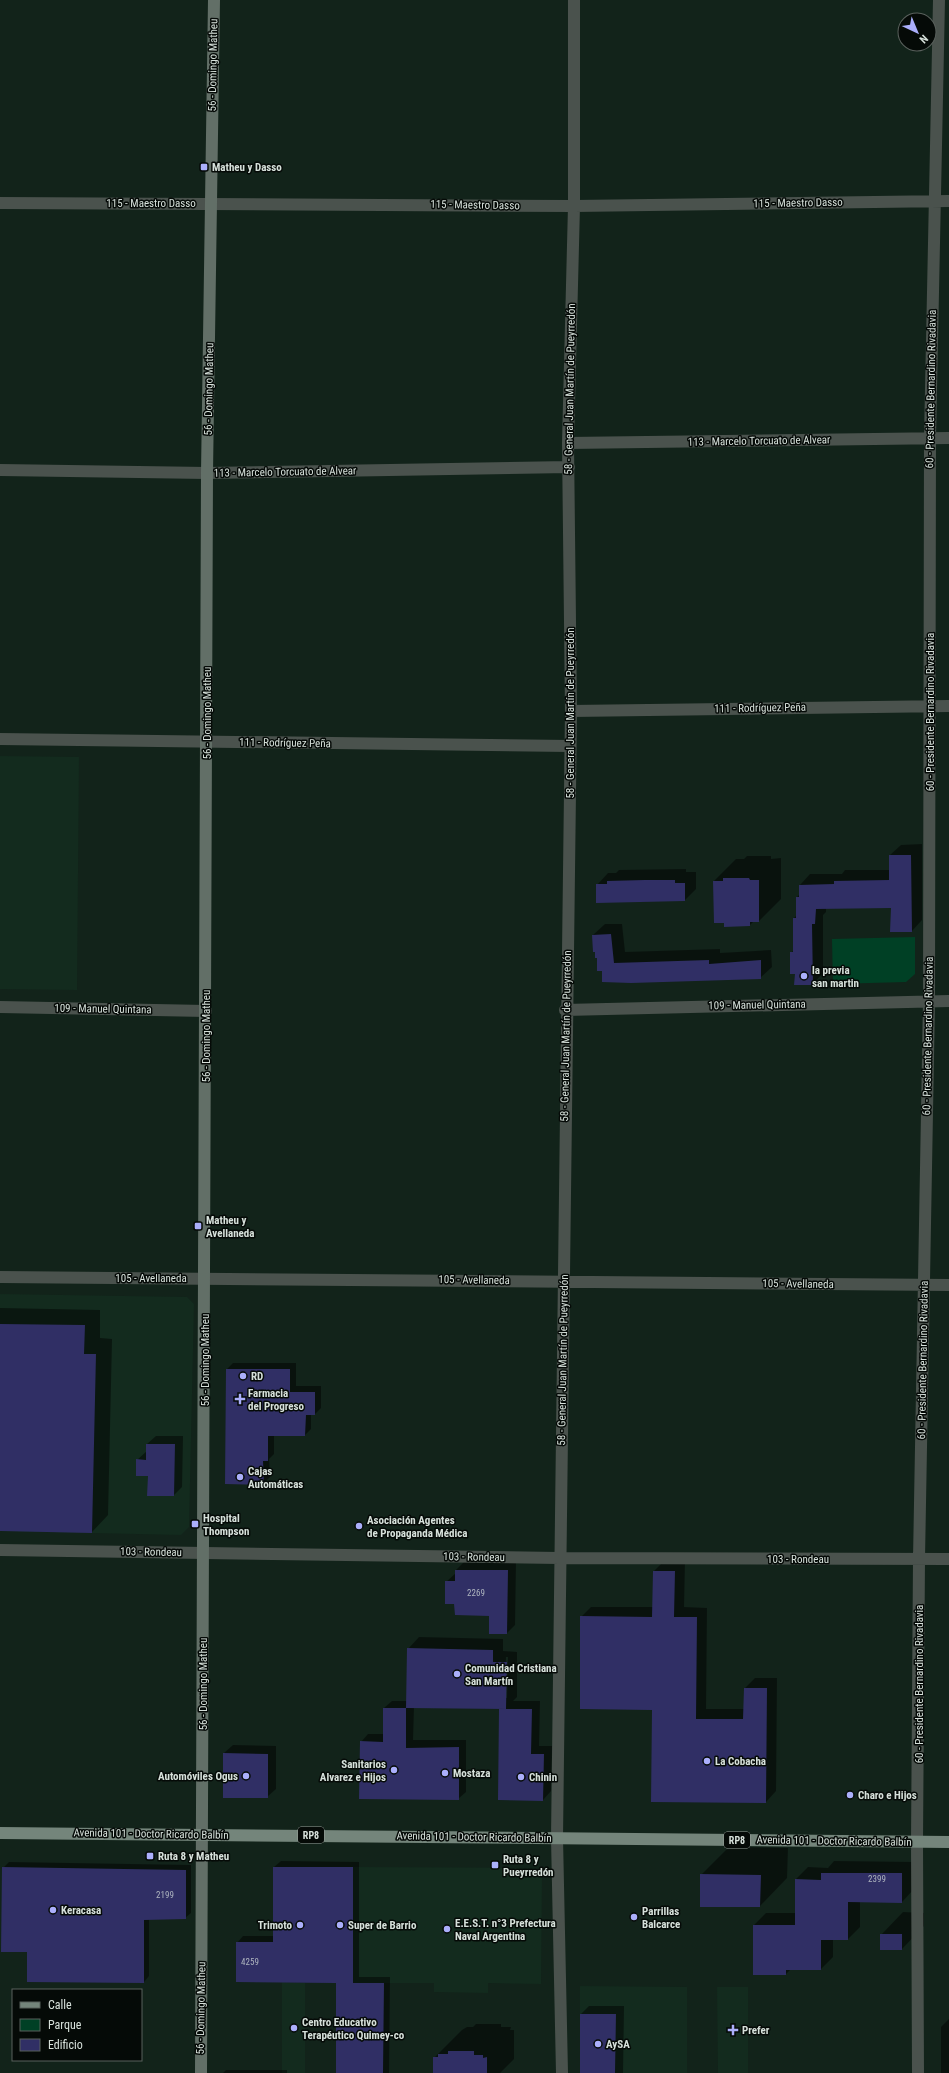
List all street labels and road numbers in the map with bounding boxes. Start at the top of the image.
street label: 56 - Domingo Matheu [206,19,220,111]
street label: 115 - Maestro Dasso [753,196,843,210]
street label: 115 - Maestro Dasso [106,197,196,210]
street label: 115 - Maestro Dasso [430,198,520,212]
street label: 58 - General Juan Martín de Pueyrredón [562,303,578,475]
street label: 60 - Presidente Bernardino Rivadavia [923,310,939,468]
street label: 56 - Domingo Matheu [202,343,216,435]
street label: 113 - Marcelo Torcuato de Alvear [688,433,831,449]
street label: 113 - Marcelo Torcuato de Alvear [214,464,357,480]
street label: 58 - General Juan Martín de Pueyrredón [564,627,577,799]
street label: 60 - Presidente Bernardino Rivadavia [924,633,937,791]
street label: 56 - Domingo Matheu [201,667,214,759]
street label: 111 - Rodríguez Peña [714,701,806,715]
street label: 111 - Rodríguez Peña [239,736,331,750]
street label: 58 - General Juan Martín de Pueyrredón [558,950,574,1122]
street label: 60 - Presidente Bernardino Rivadavia [920,957,936,1115]
street label: 56 - Domingo Matheu [200,990,213,1082]
street label: 109 - Manuel Quintana [708,998,806,1012]
street label: 109 - Manuel Quintana [54,1002,152,1016]
street label: 105 - Avellaneda [115,1272,187,1285]
street label: 105 - Avellaneda [438,1273,510,1287]
street label: 58 - General Juan Martín de Pueyrredón [555,1274,571,1446]
street label: 105 - Avellaneda [762,1277,834,1291]
street label: 60 - Presidente Bernardino Rivadavia [915,1281,931,1439]
street label: 56 - Domingo Matheu [199,1314,212,1406]
street label: 103 - Rondeau [120,1545,182,1559]
street label: 103 - Rondeau [443,1550,505,1564]
street label: 103 - Rondeau [767,1553,829,1566]
street label: 60 - Presidente Bernardino Rivadavia [913,1605,926,1763]
street label: 56 - Domingo Matheu [197,1638,210,1730]
street label: Avenida 101 - Doctor Ricardo Balbín [73,1826,229,1842]
road number: RP8 [298,1827,324,1843]
street label: Avenida 101 - Doctor Ricardo Balbín [396,1829,552,1845]
road number: RP8 [724,1832,750,1848]
street label: Avenida 101 - Doctor Ricardo Balbín [756,1833,912,1849]
street label: 56 - Domingo Matheu [194,1962,208,2054]

